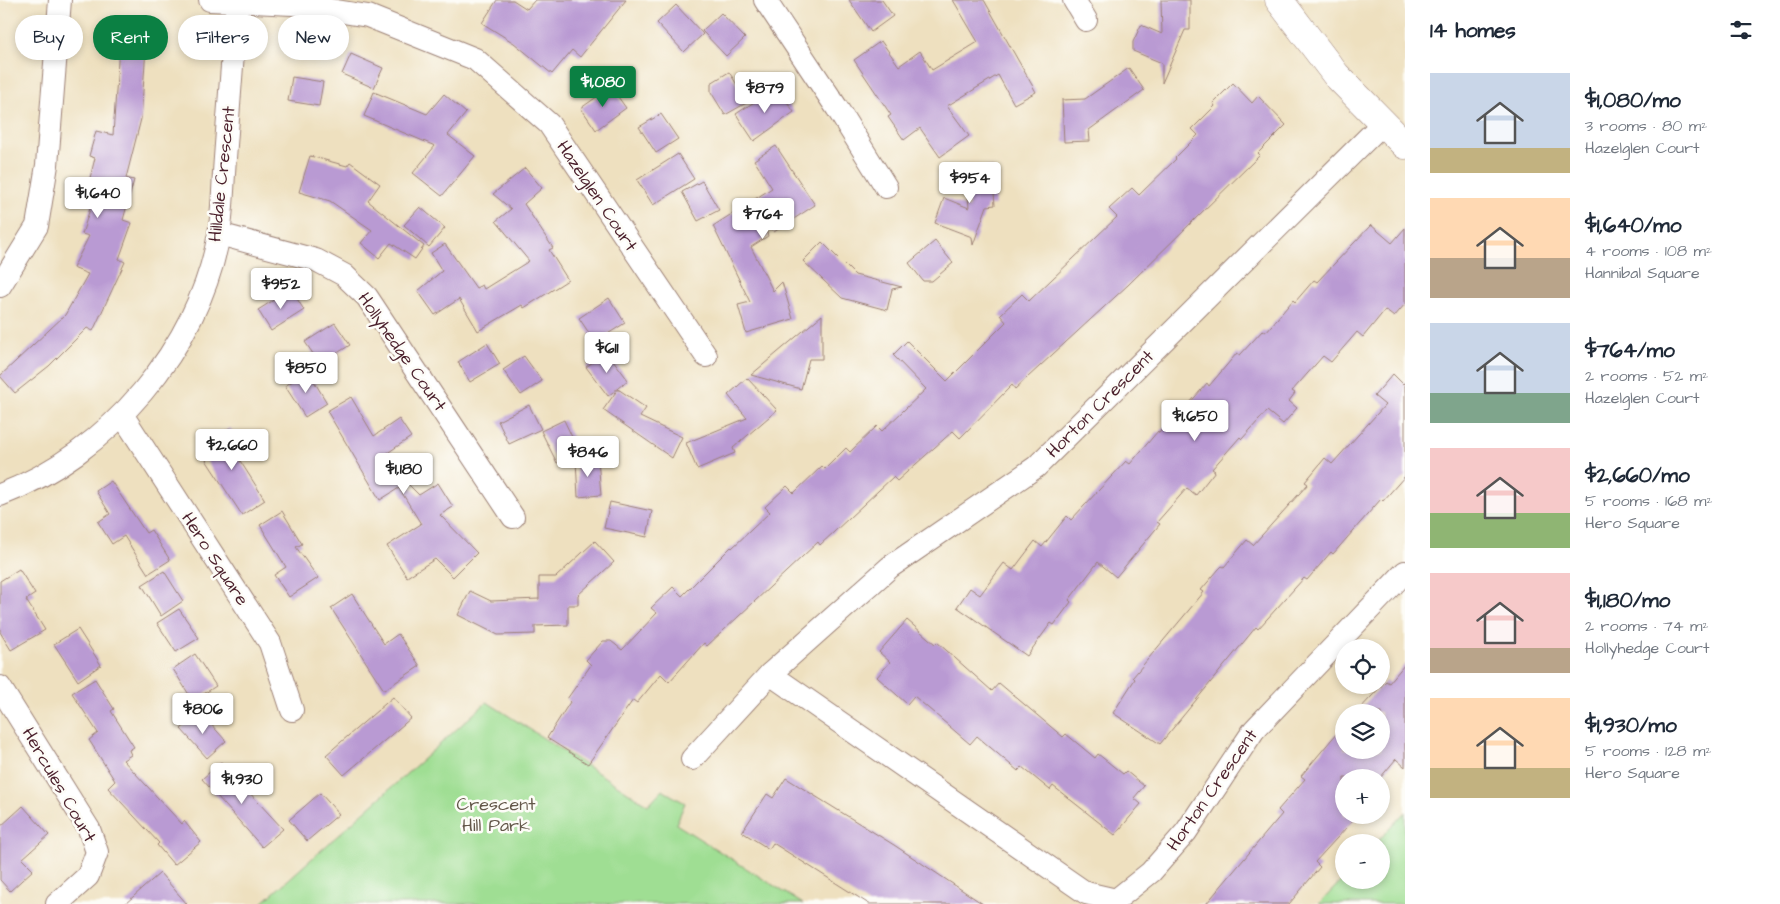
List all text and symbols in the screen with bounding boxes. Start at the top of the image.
chip: Buy [15,15,83,60]
chip: Rent [93,15,168,60]
chip: Filters [178,15,268,60]
chip: New [278,15,349,60]
text: 14 homes [1430,16,1516,45]
icon: filters [1727,16,1755,44]
pin: $1,080 [562,66,644,108]
text: $1,080 [581,71,625,93]
pin: $879 [735,72,795,114]
text: $879 [746,77,784,99]
text: $1,080/mo [1585,86,1681,115]
icon: home [1470,93,1530,153]
street label: Hilldale Crescent [202,104,242,243]
text: 3 rooms · 80 m² [1585,115,1707,137]
street label: Hazelglen Court [550,136,644,258]
text: Hazelglen Court [1585,137,1700,159]
pin: $954 [940,162,1000,204]
text: $954 [950,167,990,189]
pin: $1,640 [57,176,139,219]
text: $1,640 [76,182,120,204]
pin: $764 [733,198,793,240]
text: $764 [743,203,783,225]
text: $1,640/mo [1585,211,1682,240]
icon: home [1470,218,1530,278]
text: 4 rooms · 108 m² [1585,240,1712,262]
text: Hannibal Square [1585,262,1700,284]
pin: $952 [251,268,311,310]
text: $952 [262,273,300,295]
street label: Hollyhedge Court [351,288,453,418]
pin: $611 [577,332,637,374]
text: $764/mo [1585,336,1675,365]
text: $611 [595,337,619,359]
icon: home [1470,343,1530,403]
street label: Horton Crescent [1040,344,1160,464]
pin: $850 [276,352,336,394]
text: $850 [286,357,326,379]
text: 2 rooms · 52 m² [1585,365,1708,387]
text: Hazelglen Court [1585,387,1700,409]
pin: $1,650 [1154,400,1236,442]
text: $1,650 [1172,405,1218,427]
pin: $2,660 [191,428,273,471]
text: $2,660 [206,434,258,456]
pin: $846 [558,436,618,478]
text: $846 [568,441,608,463]
pin: $1,180 [363,452,445,495]
text: $1,180 [386,458,422,480]
text: $2,660/mo [1585,461,1690,490]
icon: home [1470,468,1530,528]
text: 5 rooms · 168 m² [1585,490,1712,512]
street label: Hero Square [175,507,255,611]
text: Hero Square [1585,512,1680,534]
text: $1,180/mo [1585,586,1670,615]
icon: home [1470,593,1530,653]
text: 2 rooms · 74 m² [1585,615,1709,637]
text: Hollyhedge Court [1585,637,1709,659]
map controls [1335,639,1390,889]
button: locate [1335,639,1390,694]
pin: $806 [173,692,233,735]
text: $806 [183,698,223,720]
button: layers [1335,704,1390,759]
text: $1,930/mo [1585,711,1677,740]
icon: home [1470,718,1530,778]
street label: Hercules Court [16,723,102,848]
street label: Horton Crescent [1161,723,1264,856]
text: 5 rooms · 128 m² [1585,740,1712,762]
pin: $1,930 [201,762,283,805]
text: Hero Square [1585,762,1680,784]
text: $1,930 [221,768,263,790]
button: + [1335,769,1390,824]
park label: Crescent Hill Park [457,792,536,838]
button: − [1335,834,1390,889]

